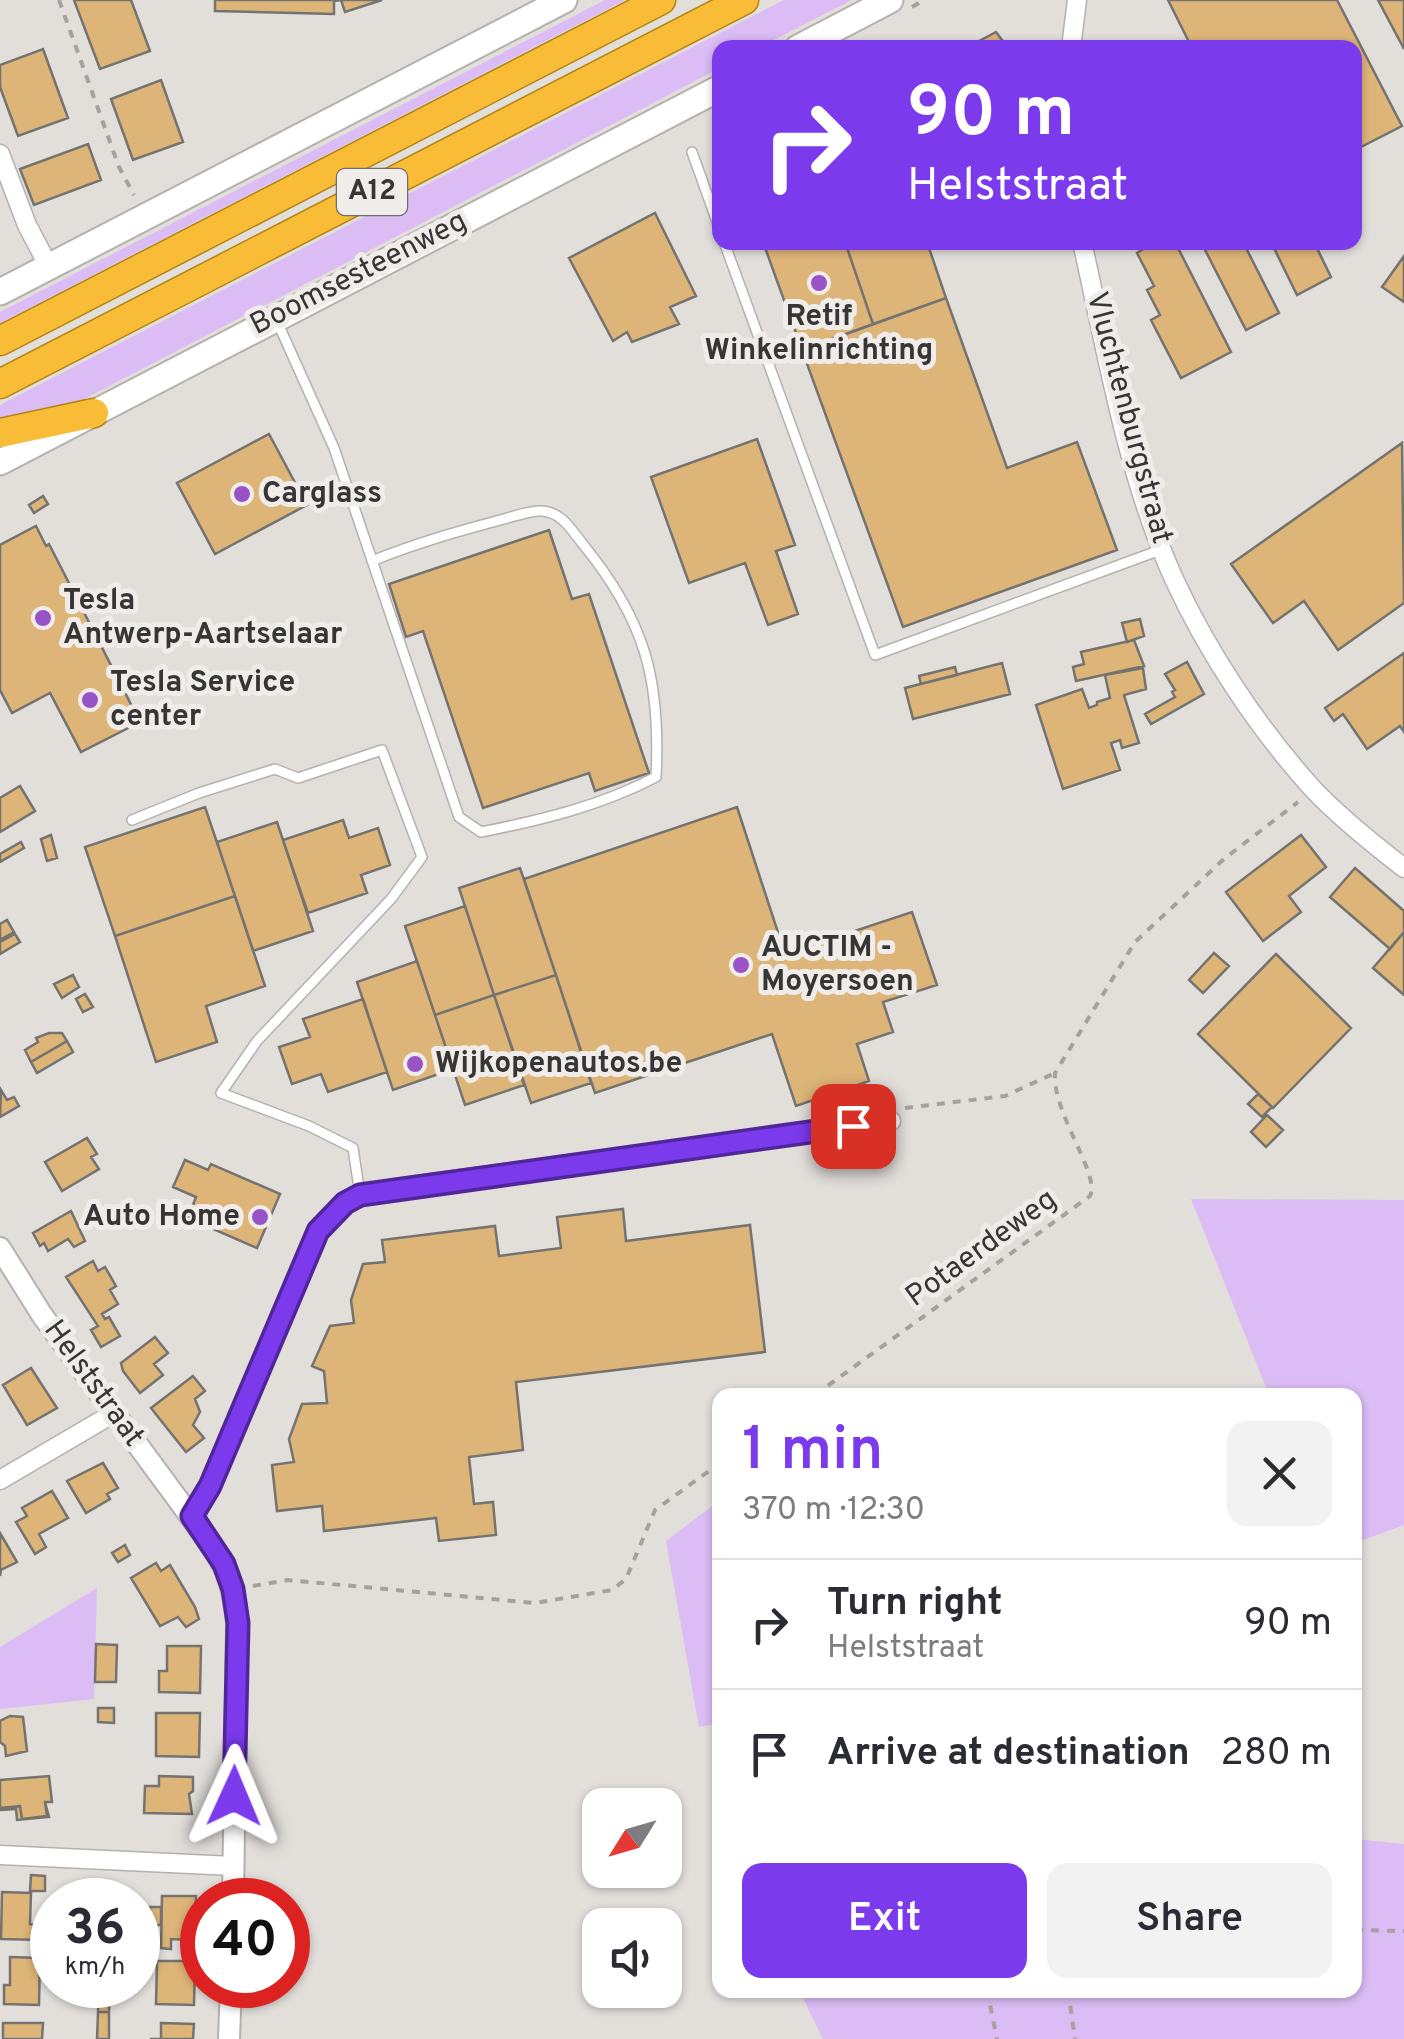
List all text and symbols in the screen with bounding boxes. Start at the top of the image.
text: 90 m [907,72,1075,161]
icon: right [742,80,872,210]
text: Helststraat [907,159,1128,216]
road number: A12 [337,169,407,215]
street label: Boomsesteenweg [245,203,473,345]
marker: Retif Winkelinrichting [808,272,830,294]
street label: Vluchtenburgstraat [1077,288,1179,548]
place label: Retif Winkelinrichting [705,299,933,370]
place label: Carglass [262,476,382,513]
marker: Carglass [231,483,253,505]
place label: Tesla Antwerp-Aartselaar [63,583,343,654]
marker: Tesla Antwerp-Aartselaar [32,607,54,629]
place label: Tesla Service center [110,665,295,736]
marker: Tesla Service center [79,689,101,711]
place label: AUCTIM - Moyersoen [761,930,914,1001]
marker: AUCTIM - Moyersoen [730,954,752,976]
place label: Wijkopenautos.be [435,1046,682,1083]
marker: Wijkopenautos.be [404,1053,426,1075]
pin [811,1084,896,1169]
icon: arrive [826,1099,881,1154]
street label: Potaerdeweg [899,1182,1065,1316]
place label: Auto Home [83,1199,240,1236]
marker: Auto Home [249,1206,271,1228]
street label: Helststraat [35,1313,151,1455]
text: 1 min [742,1415,883,1491]
button: close [1227,1421,1332,1526]
text: 370 m · 12:30 [742,1491,925,1531]
text: Turn right [827,1580,1002,1629]
icon: right [742,1597,797,1652]
text: 90 m [1244,1600,1332,1649]
text: Helststraat [827,1629,984,1669]
icon: arrive [742,1727,797,1782]
text: Arrive at destination [827,1730,1190,1779]
text: 280 m [1220,1730,1332,1779]
position arrow [182,1744,286,1848]
north arrow [582,1788,682,1888]
map controls [582,1788,682,2008]
button: Exit [742,1863,1027,1978]
button: Share [1047,1863,1332,1978]
speed limit sign: 40 [180,1878,310,2008]
text: 36 [65,1899,125,1962]
button: sound [582,1908,682,2008]
text: km/h [65,1952,125,1984]

